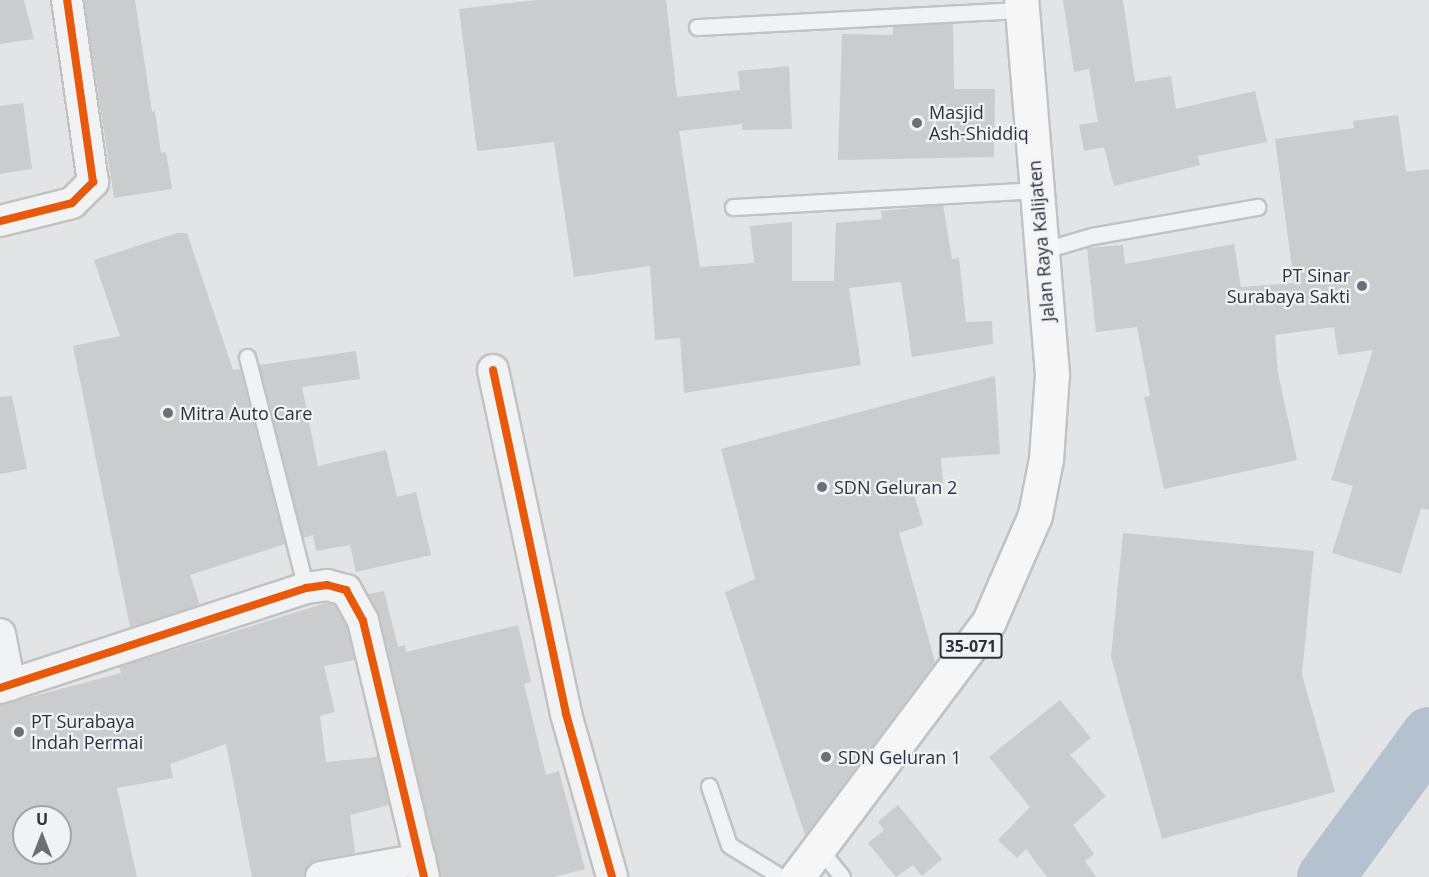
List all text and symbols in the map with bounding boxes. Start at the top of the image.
place label: Masjid Ash-Shiddiq [929,102,1029,144]
marker: Masjid Ash-Shiddiq [910,116,924,130]
street label: Jalan Raya Kalijaten [1023,159,1059,323]
place label: PT Sinar Surabaya Sakti [1227,265,1350,308]
marker: PT Sinar Surabaya Sakti [1355,279,1369,293]
place label: Mitra Auto Care [180,402,312,424]
marker: Mitra Auto Care [161,406,175,420]
place label: SDN Geluran 2 [834,476,957,498]
marker: SDN Geluran 2 [815,480,829,494]
road number: 35-071 [940,633,1002,659]
place label: PT Surabaya Indah Permai [31,711,143,754]
marker: PT Surabaya Indah Permai [12,725,26,739]
place label: SDN Geluran 1 [838,746,961,768]
marker: SDN Geluran 1 [819,750,833,764]
north arrow [12,805,72,865]
text: U [36,808,48,830]

